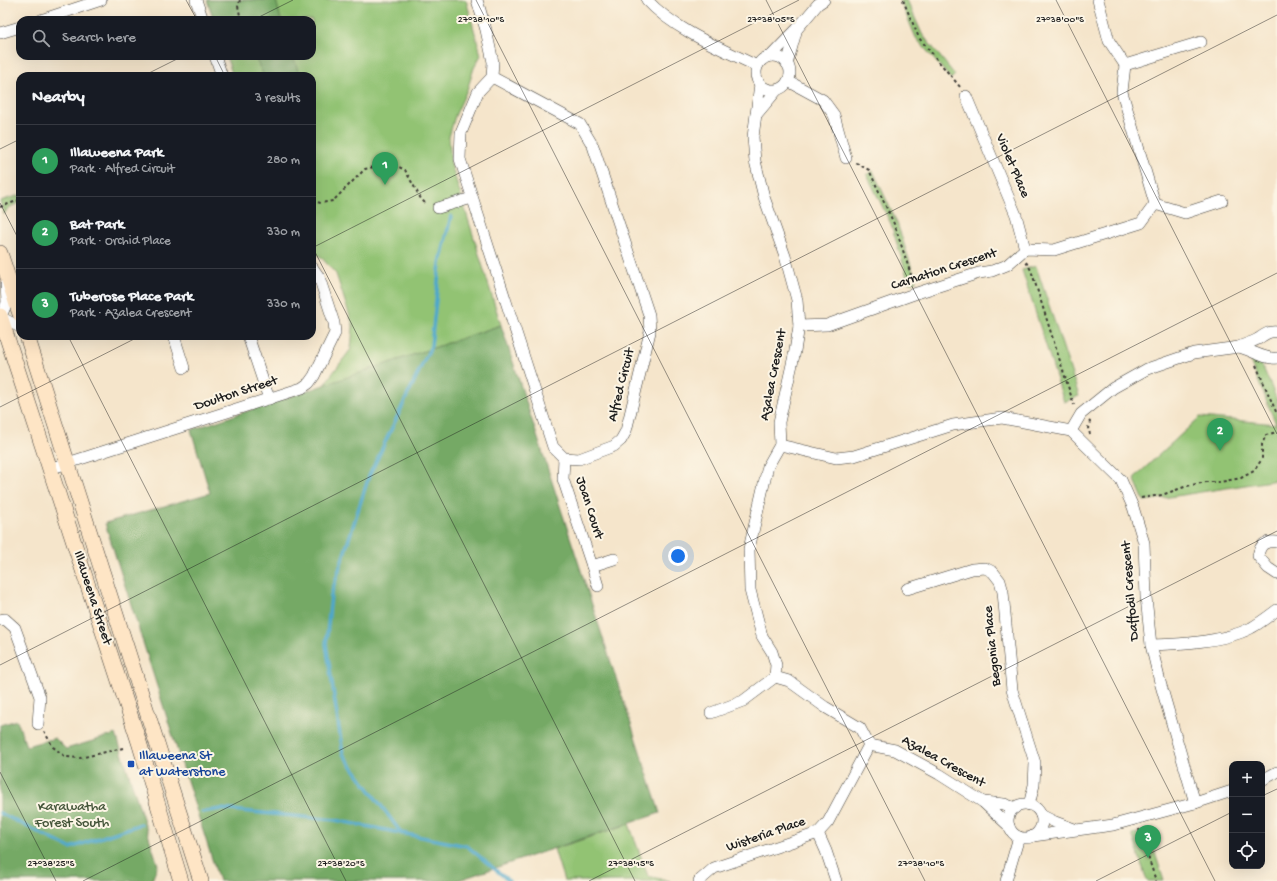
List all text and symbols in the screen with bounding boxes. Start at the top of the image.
text: 27°38'10"S [458,14,505,26]
text: 27°38'05"S [747,14,795,26]
text: 27°38'00"S [1036,14,1084,26]
search box [16,16,316,60]
icon: search [30,27,52,49]
text: Search here [62,29,136,47]
text: Nearby [32,88,85,108]
text: 3 results [255,91,300,106]
street label: Violet Place [991,130,1033,201]
text: Illaweena Park [70,144,163,162]
pin: 1 [372,152,398,185]
text: 1 [42,153,48,168]
text: 280 m [267,153,300,168]
text: Park · Alfred Circuit [70,162,175,177]
text: Bat Park [70,216,124,234]
text: 2 [42,225,48,240]
text: 330 m [267,225,300,240]
text: Park · Orchid Place [70,234,171,249]
street label: Carnation Crescent [889,245,1000,295]
text: Tuberose Place Park [70,288,193,306]
text: 3 [42,297,48,312]
text: 330 m [267,297,300,312]
text: Park · Azalea Crescent [70,306,191,321]
street label: Azalea Crescent [757,327,791,422]
street label: Alfred Circuit [605,345,640,423]
street label: Doulton Street [191,372,281,416]
pin: 2 [1207,418,1233,451]
street label: Joan Court [571,475,607,543]
street label: Daffodil Crescent [1118,539,1144,642]
your location [668,546,688,566]
street label: Illaweena Street [69,549,116,648]
street label: Begonia Place [980,604,1006,688]
street label: Azalea Crescent [898,732,989,793]
place label: Illaweena St at Waterstone [139,748,226,781]
marker: Illaweena St at Waterstone [126,759,136,769]
map controls [1229,761,1265,869]
button: + [1229,761,1265,797]
button: − [1229,797,1265,833]
park label: Karawatha Forest South [34,799,110,832]
street label: Wisteria Place [724,813,809,856]
pin: 3 [1135,825,1161,858]
button: locate [1229,833,1265,869]
text: 27°38'25"S [28,858,75,870]
text: 27°38'20"S [317,858,365,870]
text: 27°38'15"S [608,858,654,870]
text: 27°38'10"S [898,858,945,870]

